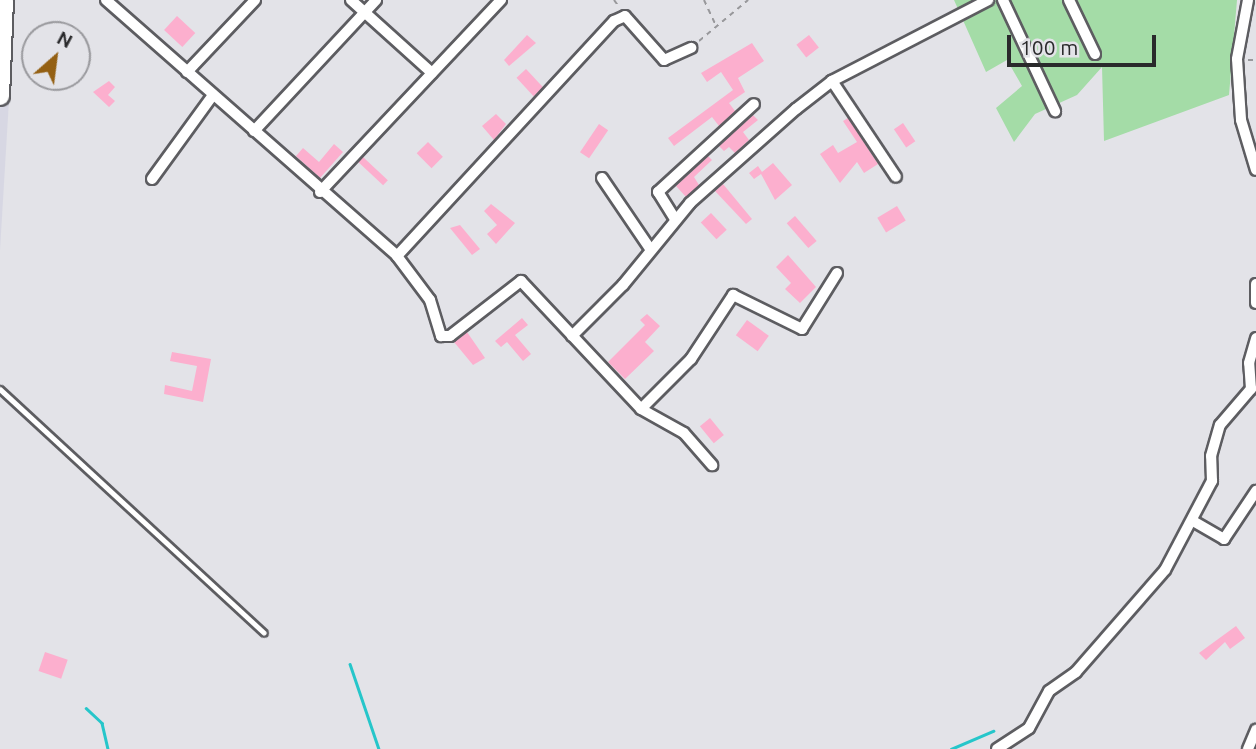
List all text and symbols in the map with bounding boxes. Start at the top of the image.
north arrow [21,21,91,91]
scale bar [1011,21,1160,65]
text: N [53,26,76,52]
text: 100 m [1020,35,1078,59]

